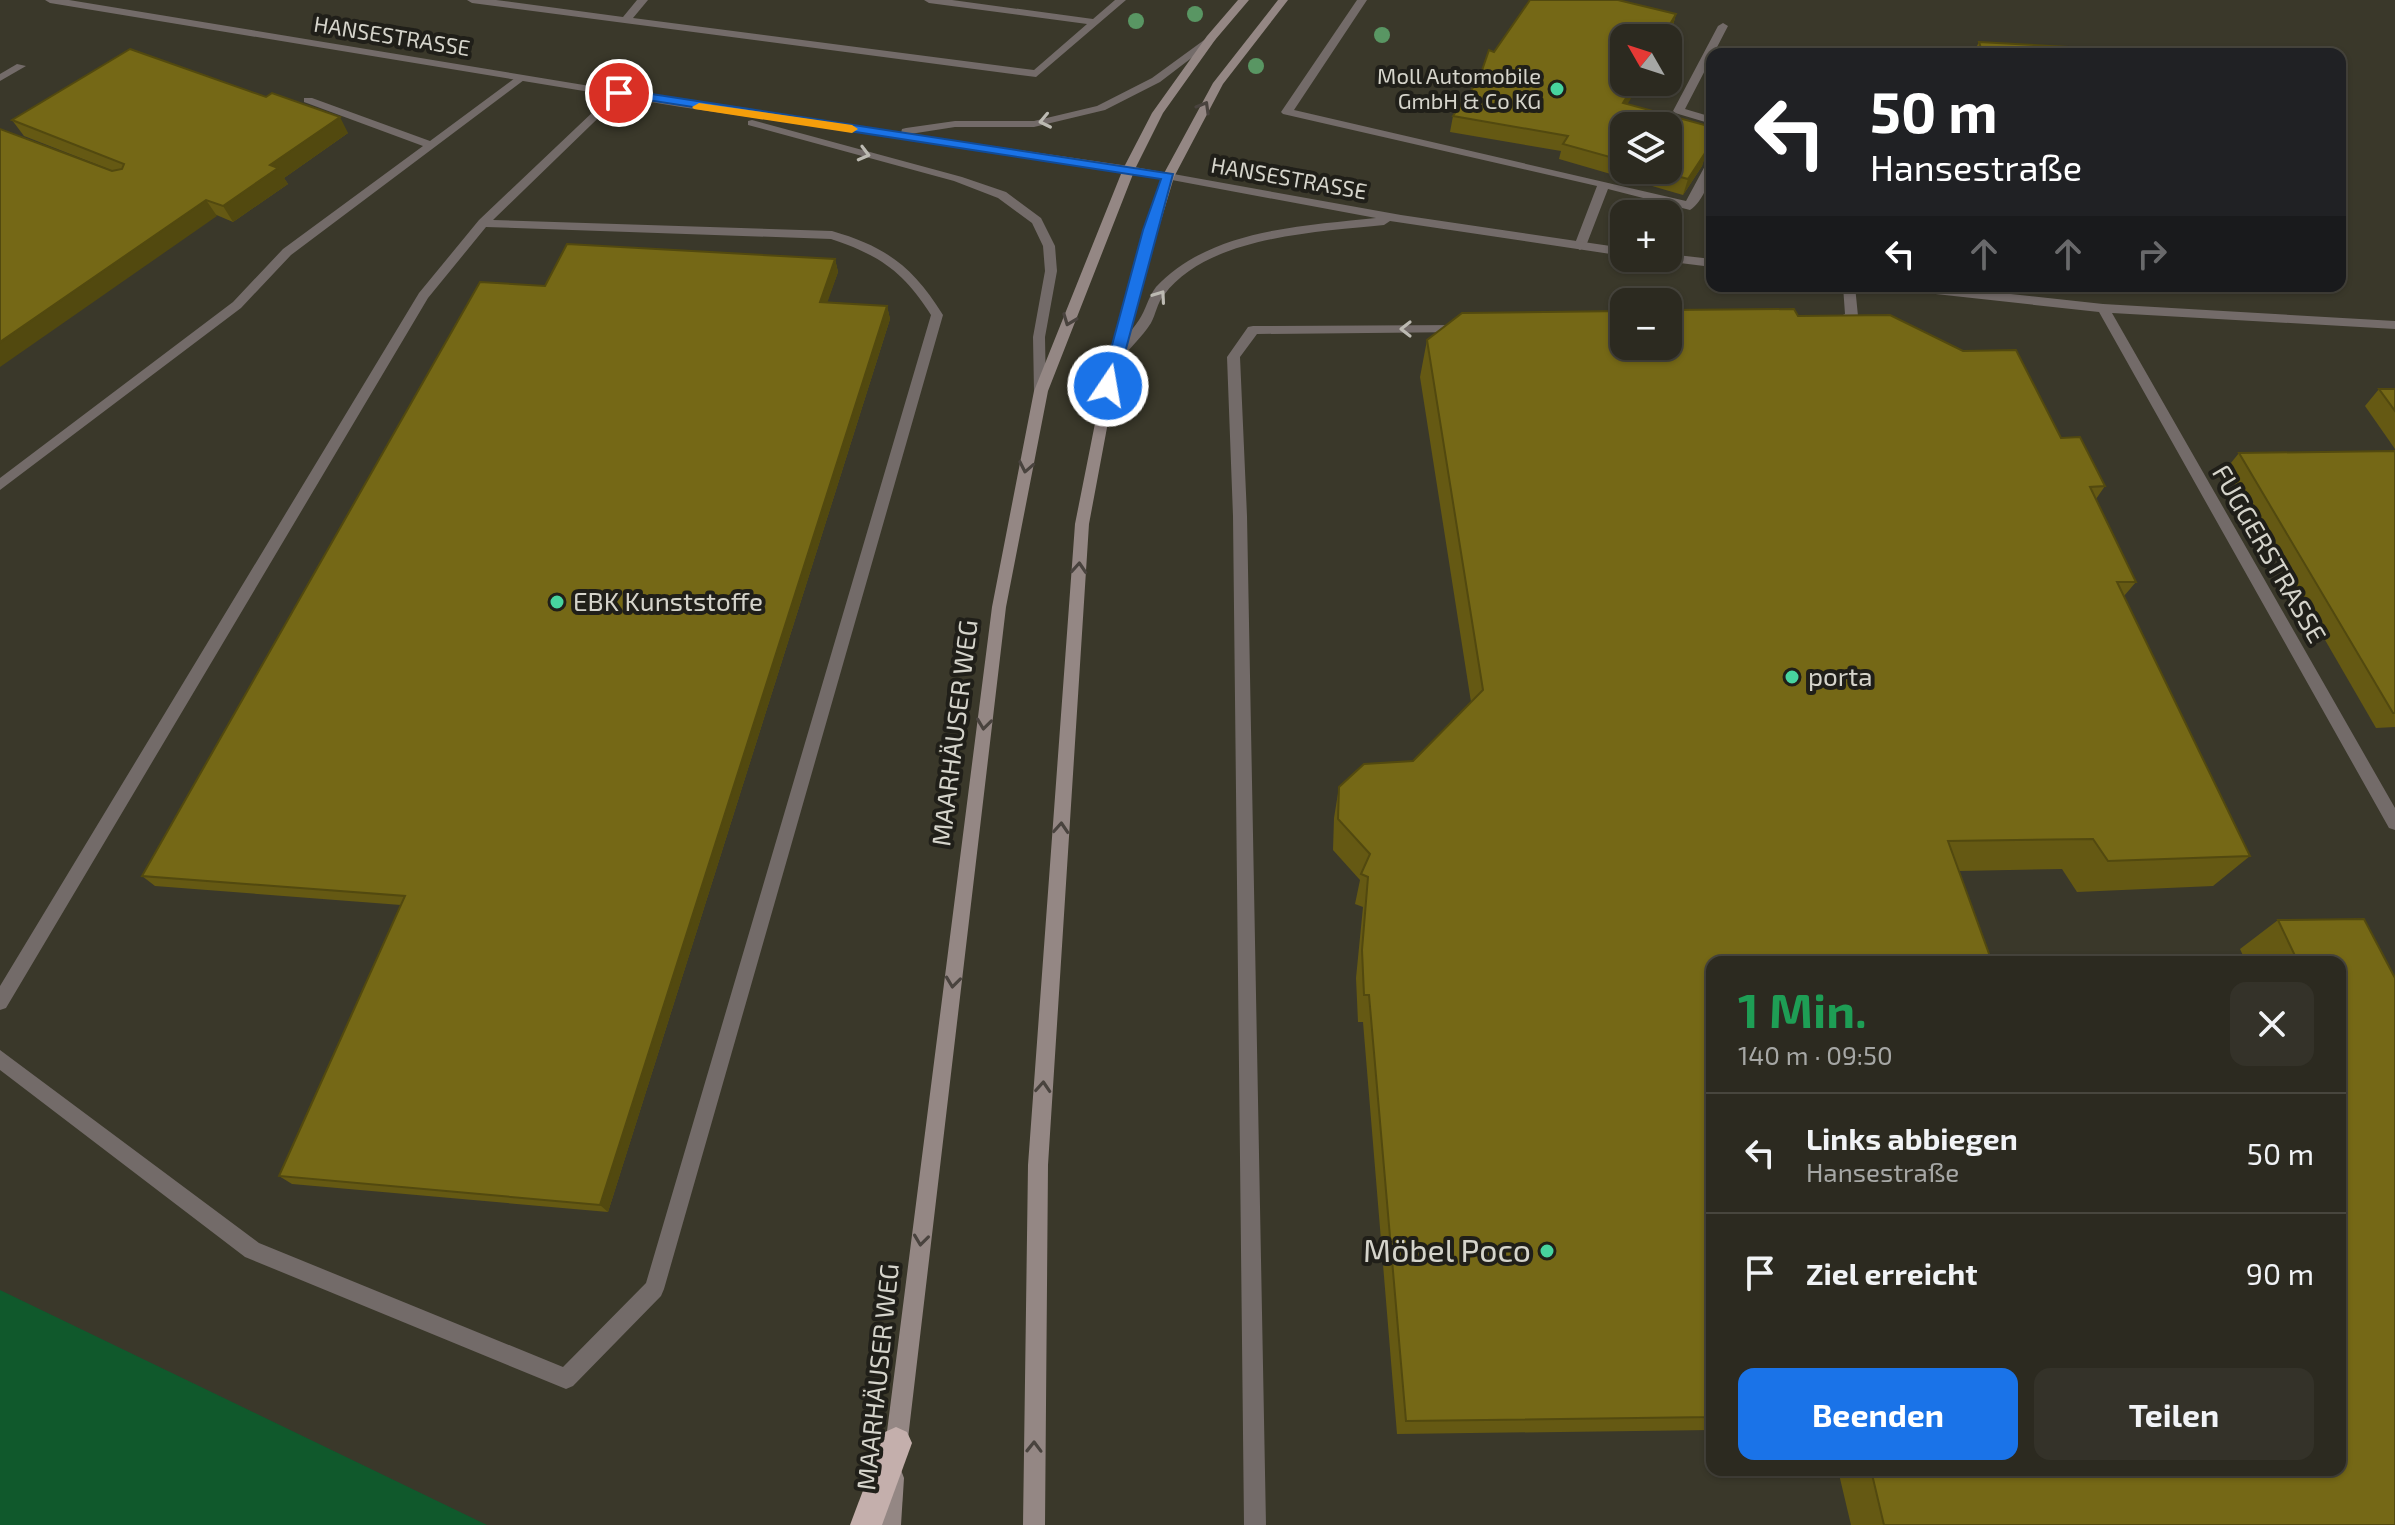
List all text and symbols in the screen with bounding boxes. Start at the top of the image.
street label: HANSESTRASSE [312,10,472,60]
north arrow [1610,24,1682,96]
map controls [1610,24,1682,360]
pin [585,59,653,127]
place label: Moll Automobile GmbH & Co KG [1377,62,1541,113]
icon: arrive [597,71,641,115]
text: 50 m [1870,77,1998,144]
marker: Moll Automobile GmbH & Co KG [1548,80,1566,98]
icon: left [1738,80,1842,184]
one-way arrow [1194,101,1210,116]
one-way arrow [1039,112,1052,129]
button: layers [1610,112,1682,184]
one-way arrow [857,144,871,161]
text: Hansestraße [1870,145,2082,188]
street label: HANSESTRASSE [1209,150,1369,204]
button: + [1610,200,1682,272]
icon: left [1878,232,1922,276]
icon: ahead [1962,232,2006,276]
icon: ahead [2046,232,2090,276]
icon: right [2130,232,2174,276]
button: − [1610,288,1682,360]
one-way arrow [1150,290,1165,305]
one-way arrow [1062,312,1079,326]
one-way arrow [1399,320,1412,338]
position arrow [1066,344,1150,428]
street label: FUGGERSTRASSE [2207,459,2334,648]
one-way arrow [1018,460,1035,474]
one-way arrow [1070,561,1087,574]
place label: EBK Kunststoffe [573,585,763,616]
marker: EBK Kunststoffe [548,593,566,611]
street label: MAARHÄUSER WEG [924,618,983,848]
place label: porta [1808,660,1872,691]
marker: porta [1783,668,1801,686]
one-way arrow [976,718,993,731]
one-way arrow [1052,821,1069,834]
one-way arrow [944,976,961,989]
text: 1 Min. [1738,980,1867,1038]
button: close [2230,982,2314,1066]
text: 140 m · 09:50 [1738,1039,1893,1070]
one-way arrow [1034,1080,1051,1093]
text: Links abbiegen [1806,1120,2018,1156]
icon: left [1738,1131,1782,1175]
text: 50 m [2247,1135,2314,1171]
text: Hansestraße [1806,1156,1959,1187]
place label: Möbel Poco [1363,1230,1531,1268]
one-way arrow [913,1233,930,1247]
marker: Möbel Poco [1538,1242,1556,1260]
icon: arrive [1738,1251,1782,1295]
text: Ziel erreicht [1806,1255,1978,1291]
text: 90 m [2246,1255,2314,1291]
street label: MAARHÄUSER WEG [849,1262,904,1492]
button: Beenden [1738,1368,2018,1460]
button: Teilen [2034,1368,2314,1460]
one-way arrow [1026,1440,1043,1453]

